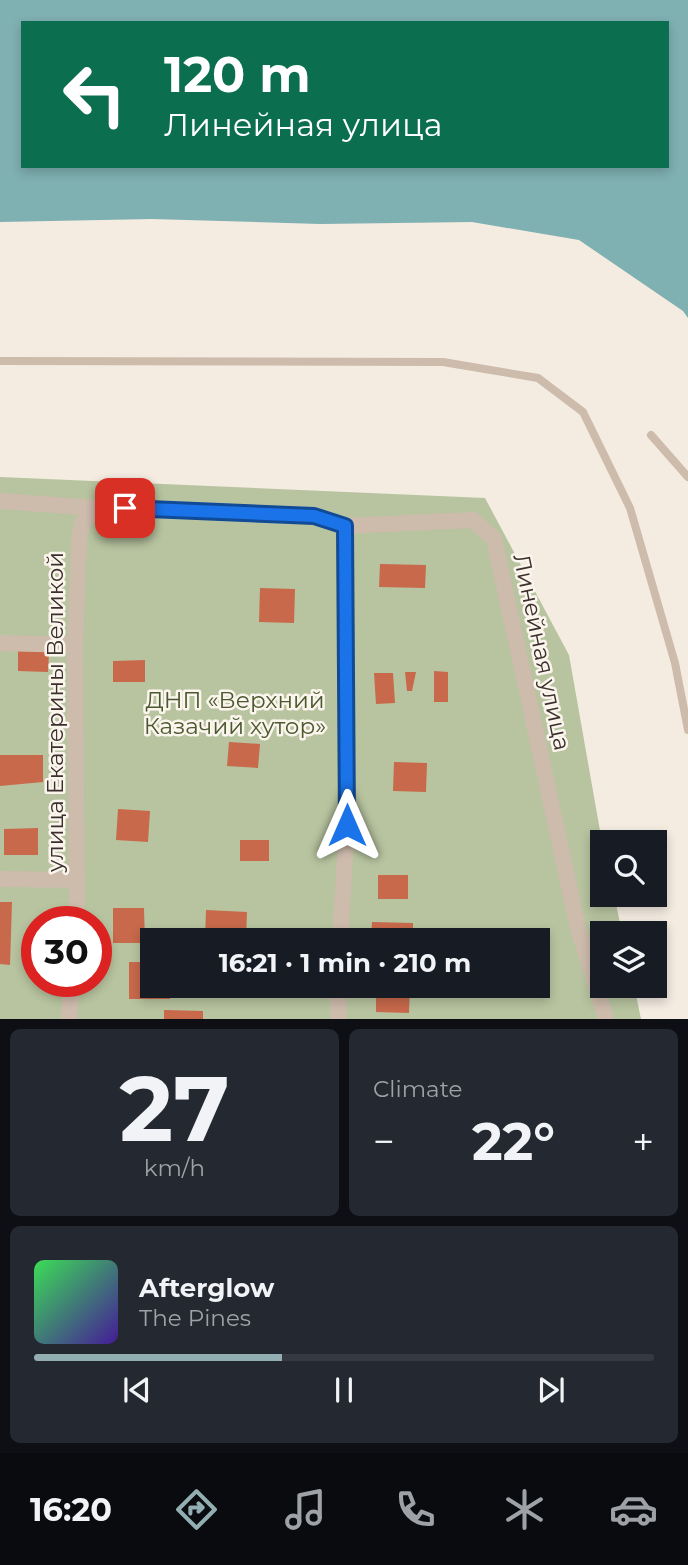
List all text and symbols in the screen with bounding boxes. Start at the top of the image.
text: 120 m [164,45,311,104]
icon: left [49,49,140,140]
text: Линейная улица [164,105,442,144]
pin [95,478,155,538]
icon: arrive [106,489,144,527]
street label: Линейная улица [507,551,577,753]
street label: улица Екатерины Великой [41,552,69,873]
park label: ДНП «Верхний Казачий хутор» [144,686,326,740]
position arrow [310,788,384,862]
map controls [590,830,667,998]
button: search [590,830,667,907]
speed limit sign: 30 [21,906,112,997]
button: layers [590,921,667,998]
text: 16:21 · 1 min · 210 m [219,947,471,979]
text: 27 [119,1053,230,1164]
text: Climate [373,1075,462,1103]
text: 22° [472,1110,555,1173]
text: − [373,1118,395,1165]
text: + [632,1118,654,1165]
text: km/h [144,1154,205,1182]
text: Afterglow [139,1272,274,1304]
text: The Pines [139,1304,251,1332]
icon: previous [118,1371,156,1409]
icon: pause [325,1371,363,1409]
icon: next [532,1371,570,1409]
icon: directions [172,1485,221,1534]
icon: music [281,1485,330,1534]
icon: phone [391,1485,440,1534]
icon: climate [500,1485,549,1534]
icon: car [609,1485,658,1534]
text: 16:20 [30,1490,112,1529]

